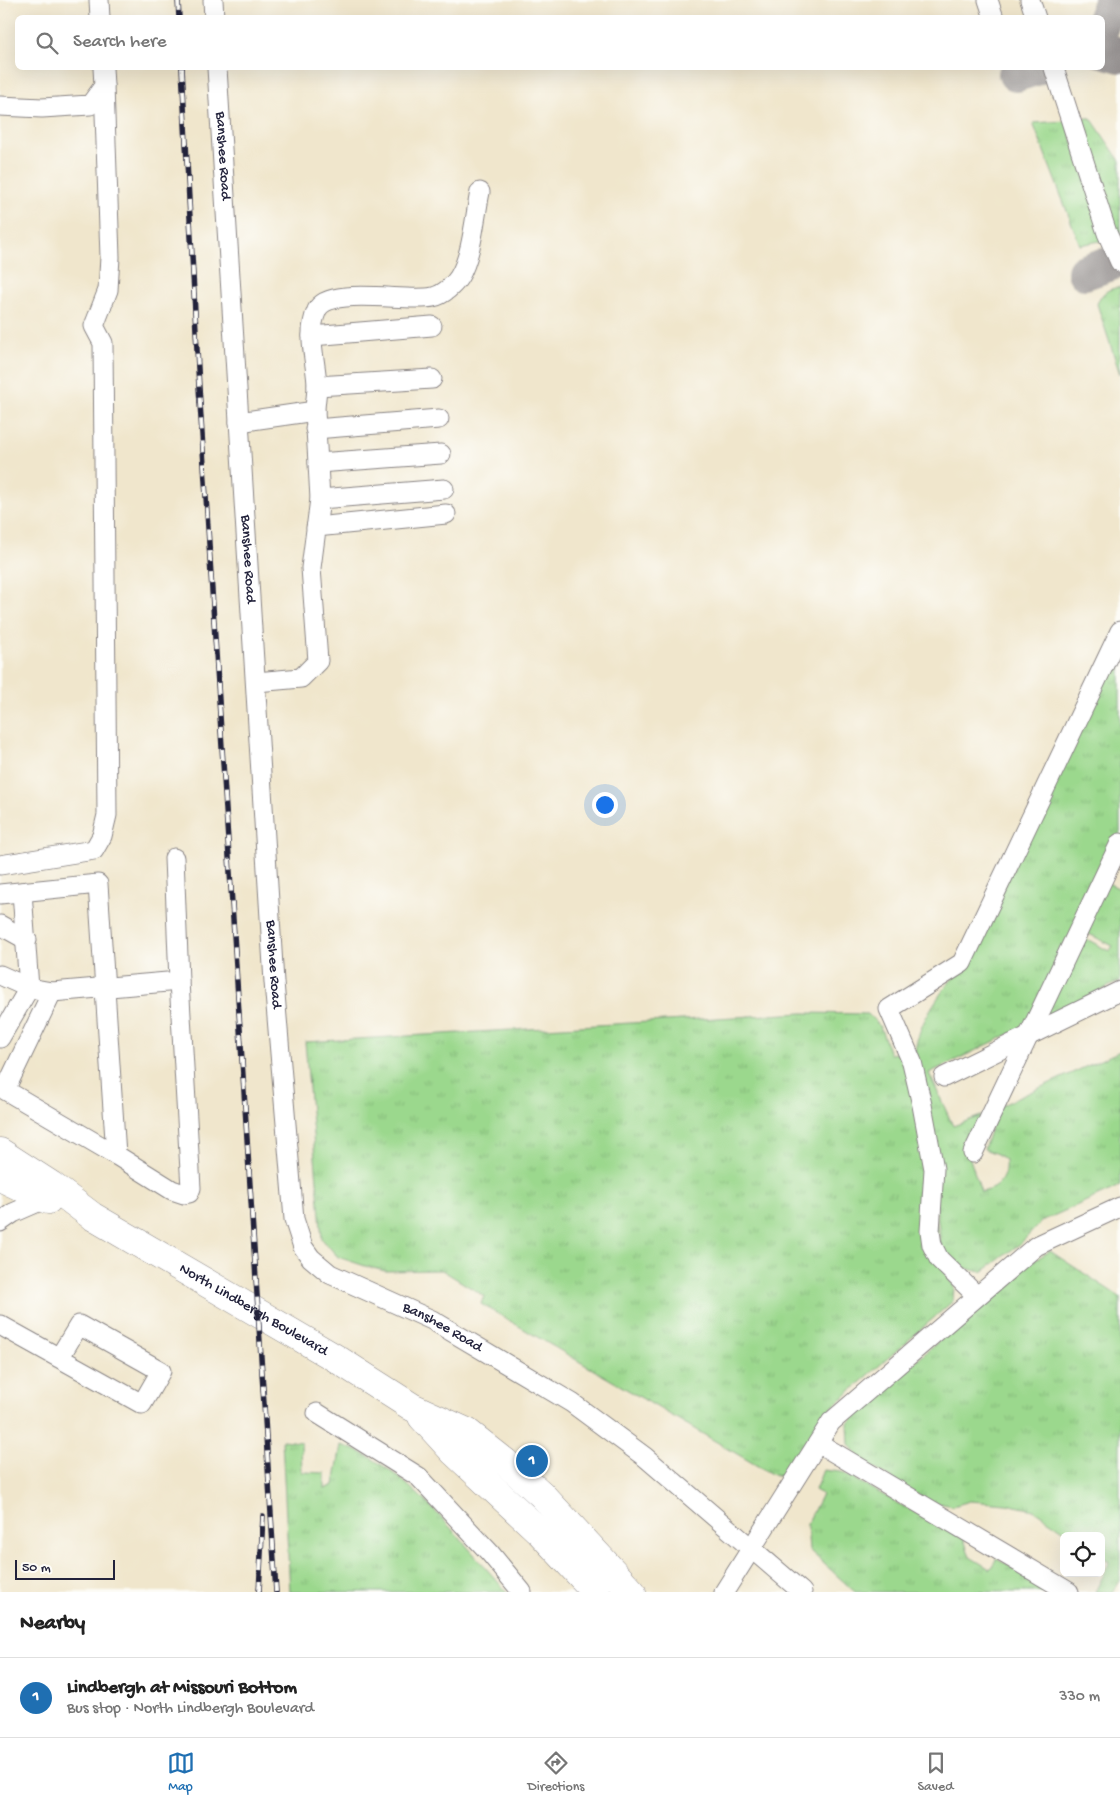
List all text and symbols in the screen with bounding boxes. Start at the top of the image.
search box [15,15,1105,70]
icon: search [33,29,61,57]
text: Search here [73,31,167,54]
street label: Banshee Road [211,110,234,202]
street label: Banshee Road [236,513,259,605]
your location [592,792,618,818]
street label: Banshee Road [261,918,285,1010]
street label: North Lindbergh Boulevard [176,1260,332,1361]
street label: Banshee Road [399,1298,487,1357]
pin: 1 [516,1442,548,1480]
map controls [1060,1532,1105,1577]
button: locate [1060,1532,1105,1577]
scale bar [15,1557,115,1580]
text: 50 m [22,1560,51,1577]
text: Nearby [20,1612,85,1637]
text: Lindbergh at Missouri Bottom [67,1677,297,1700]
text: 1 [33,1688,39,1707]
text: 330 m [1059,1688,1100,1707]
text: Bus stop · North Lindbergh Boulevard [67,1700,314,1719]
tab: Map [167,1749,195,1796]
tab: Directions [528,1749,585,1796]
tab: Saved [918,1749,953,1796]

